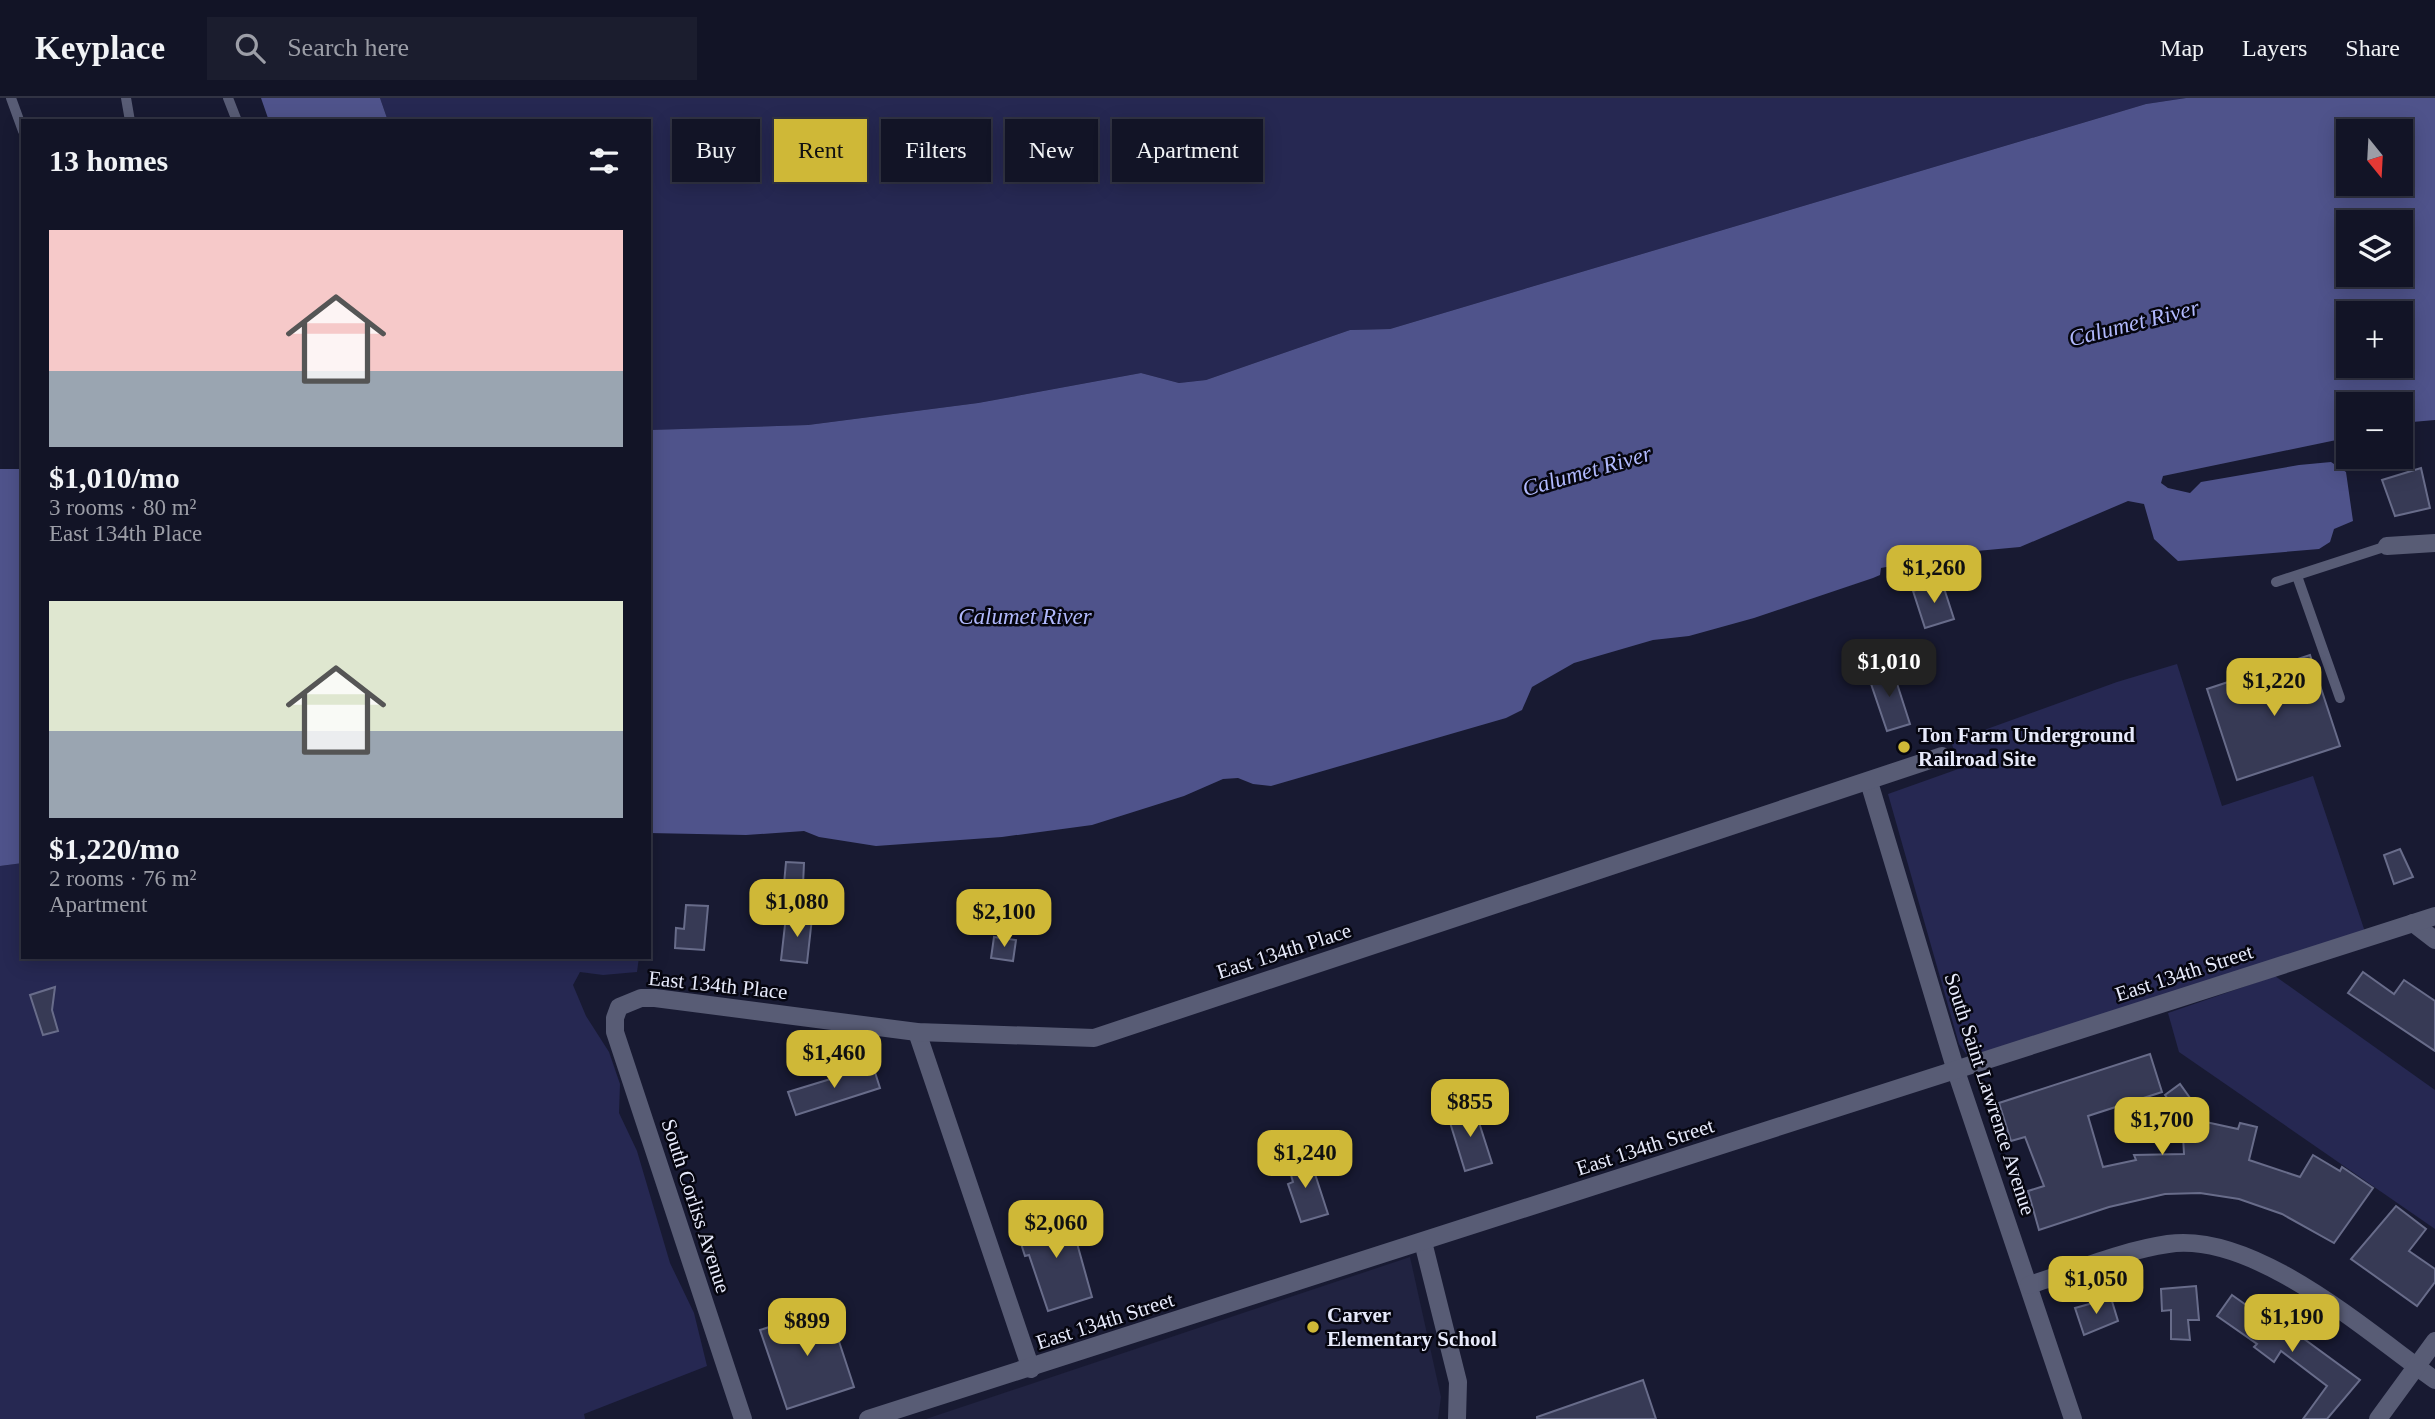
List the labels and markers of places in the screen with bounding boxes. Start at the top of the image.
pin: $1,260 [1877,546,1991,605]
pin: $1,010 [1832,640,1946,699]
pin: $1,220 [2217,658,2331,718]
place label: Ton Farm Underground Railroad Site [1918,723,2135,771]
marker: Ton Farm Underground Railroad Site [1896,739,1912,755]
pin: $1,080 [740,880,854,939]
pin: $2,100 [947,890,1061,949]
pin: $1,460 [777,1030,891,1090]
pin: $855 [1429,1080,1511,1139]
pin: $1,700 [2105,1098,2219,1157]
pin: $1,240 [1248,1130,1362,1190]
pin: $2,060 [999,1200,1113,1260]
pin: $1,050 [2039,1256,2153,1316]
pin: $1,190 [2235,1294,2349,1354]
pin: $899 [766,1298,848,1358]
place label: Carver Elementary School [1327,1303,1497,1351]
marker: Carver Elementary School [1305,1319,1321,1335]

